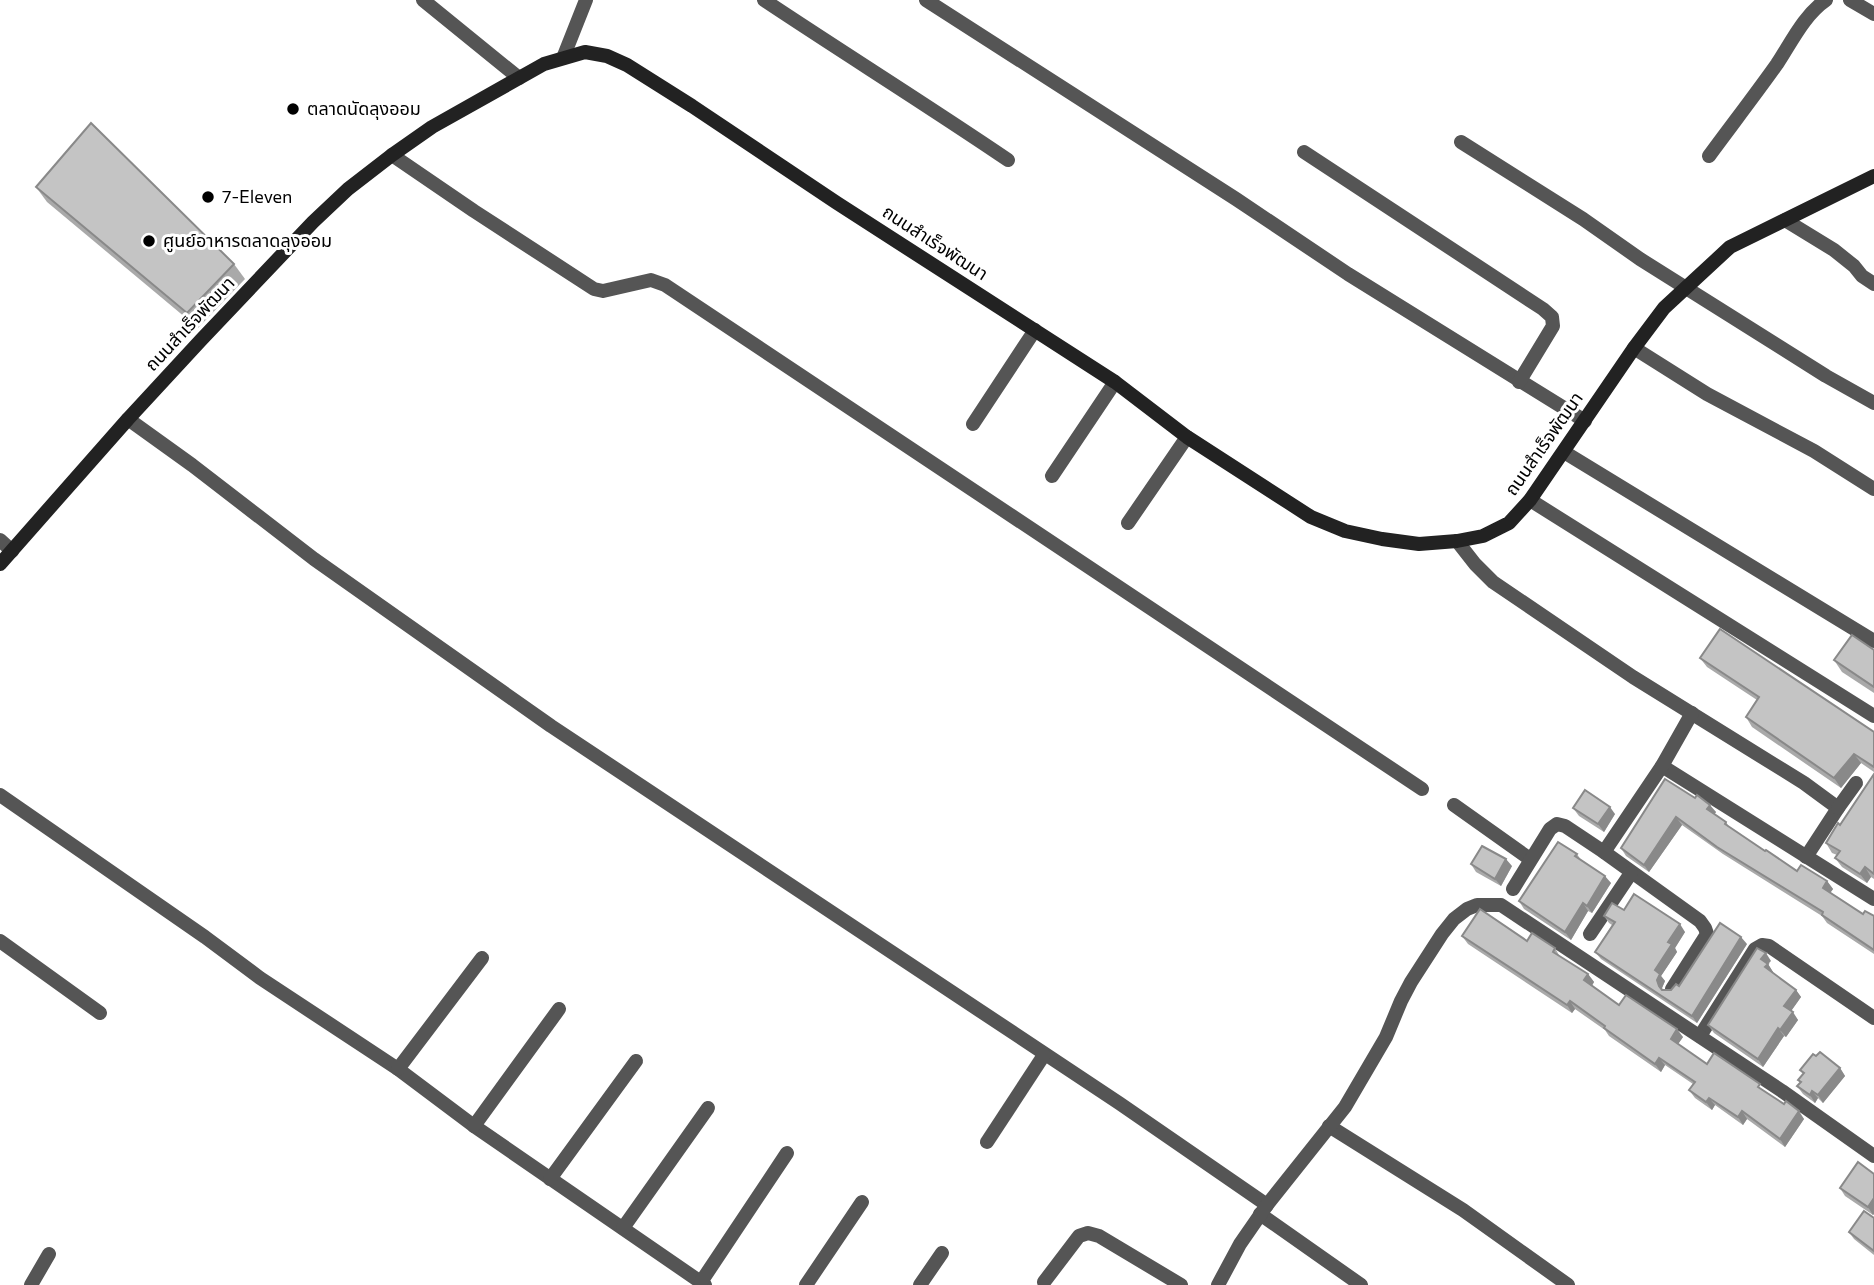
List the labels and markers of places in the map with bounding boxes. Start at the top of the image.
place label: ตลาดนัดลุงออม [307,97,421,120]
marker: ตลาดนัดลุงออม [285,101,301,117]
place label: 7-Eleven [222,185,292,207]
marker: 7-Eleven [200,189,216,205]
place label: ศูนย์อาหารตลาดลุงออม [163,229,332,253]
marker: ศูนย์อาหารตลาดลุงออม [141,233,157,249]

